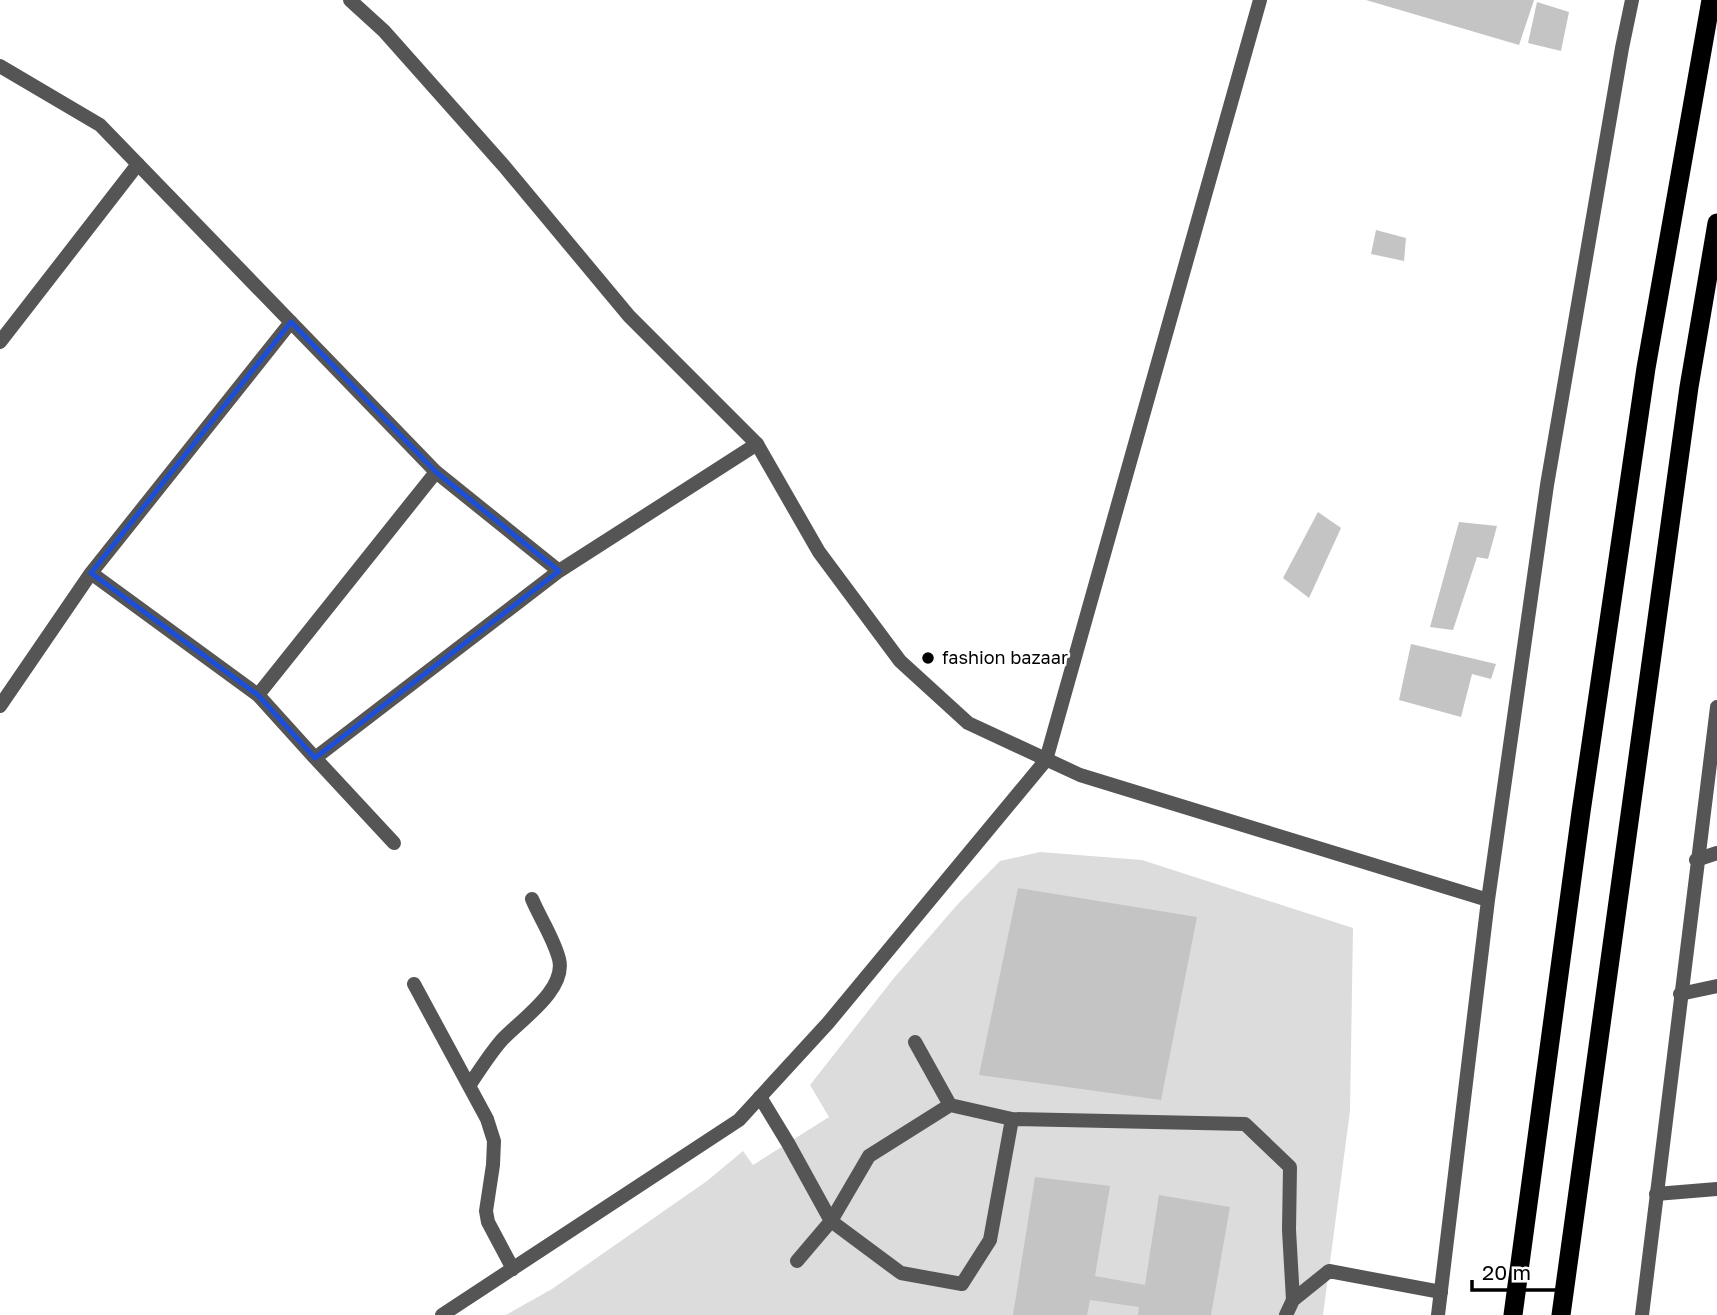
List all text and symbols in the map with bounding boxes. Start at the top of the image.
place label: fashion bazaar [942,646,1068,668]
marker: fashion bazaar [920,650,936,666]
scale bar [1472,1248,1565,1292]
text: 20 m [1482,1259,1531,1285]

